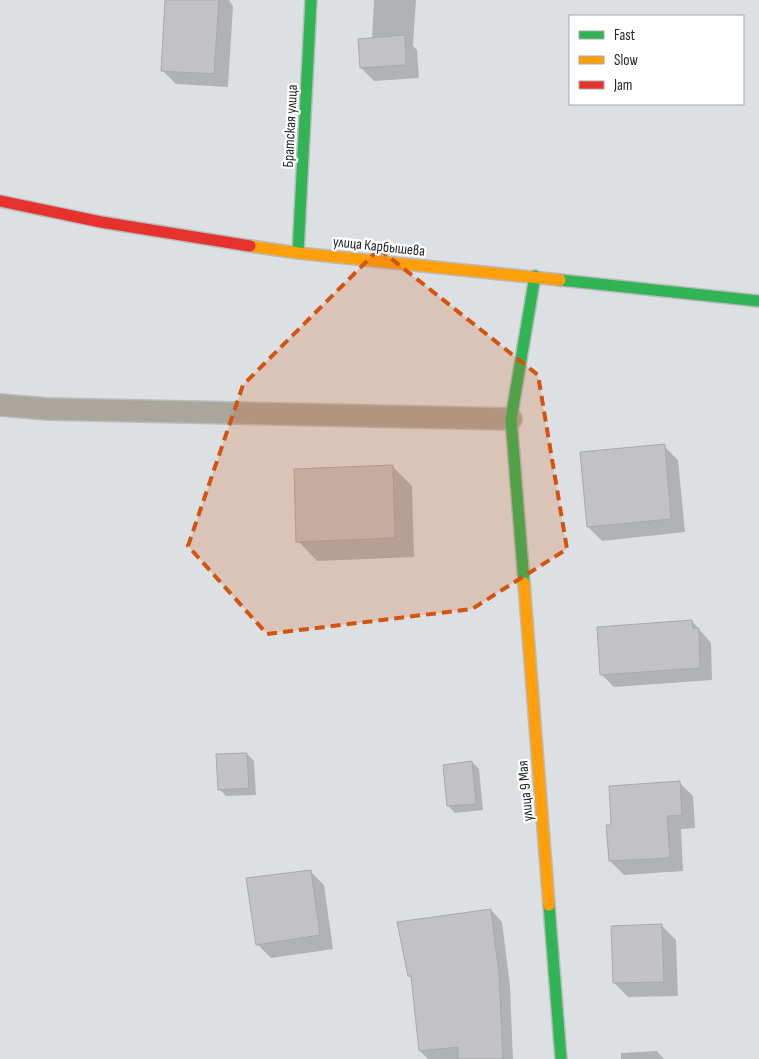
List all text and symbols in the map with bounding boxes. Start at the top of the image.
legend [569,15,744,105]
text: Fast [614,26,636,45]
text: Slow [614,51,638,70]
text: Jam [613,76,632,95]
street label: Братская улица [279,84,302,168]
street label: улица Карбышева [332,232,426,261]
street label: улица 9 Мая [513,760,538,822]

